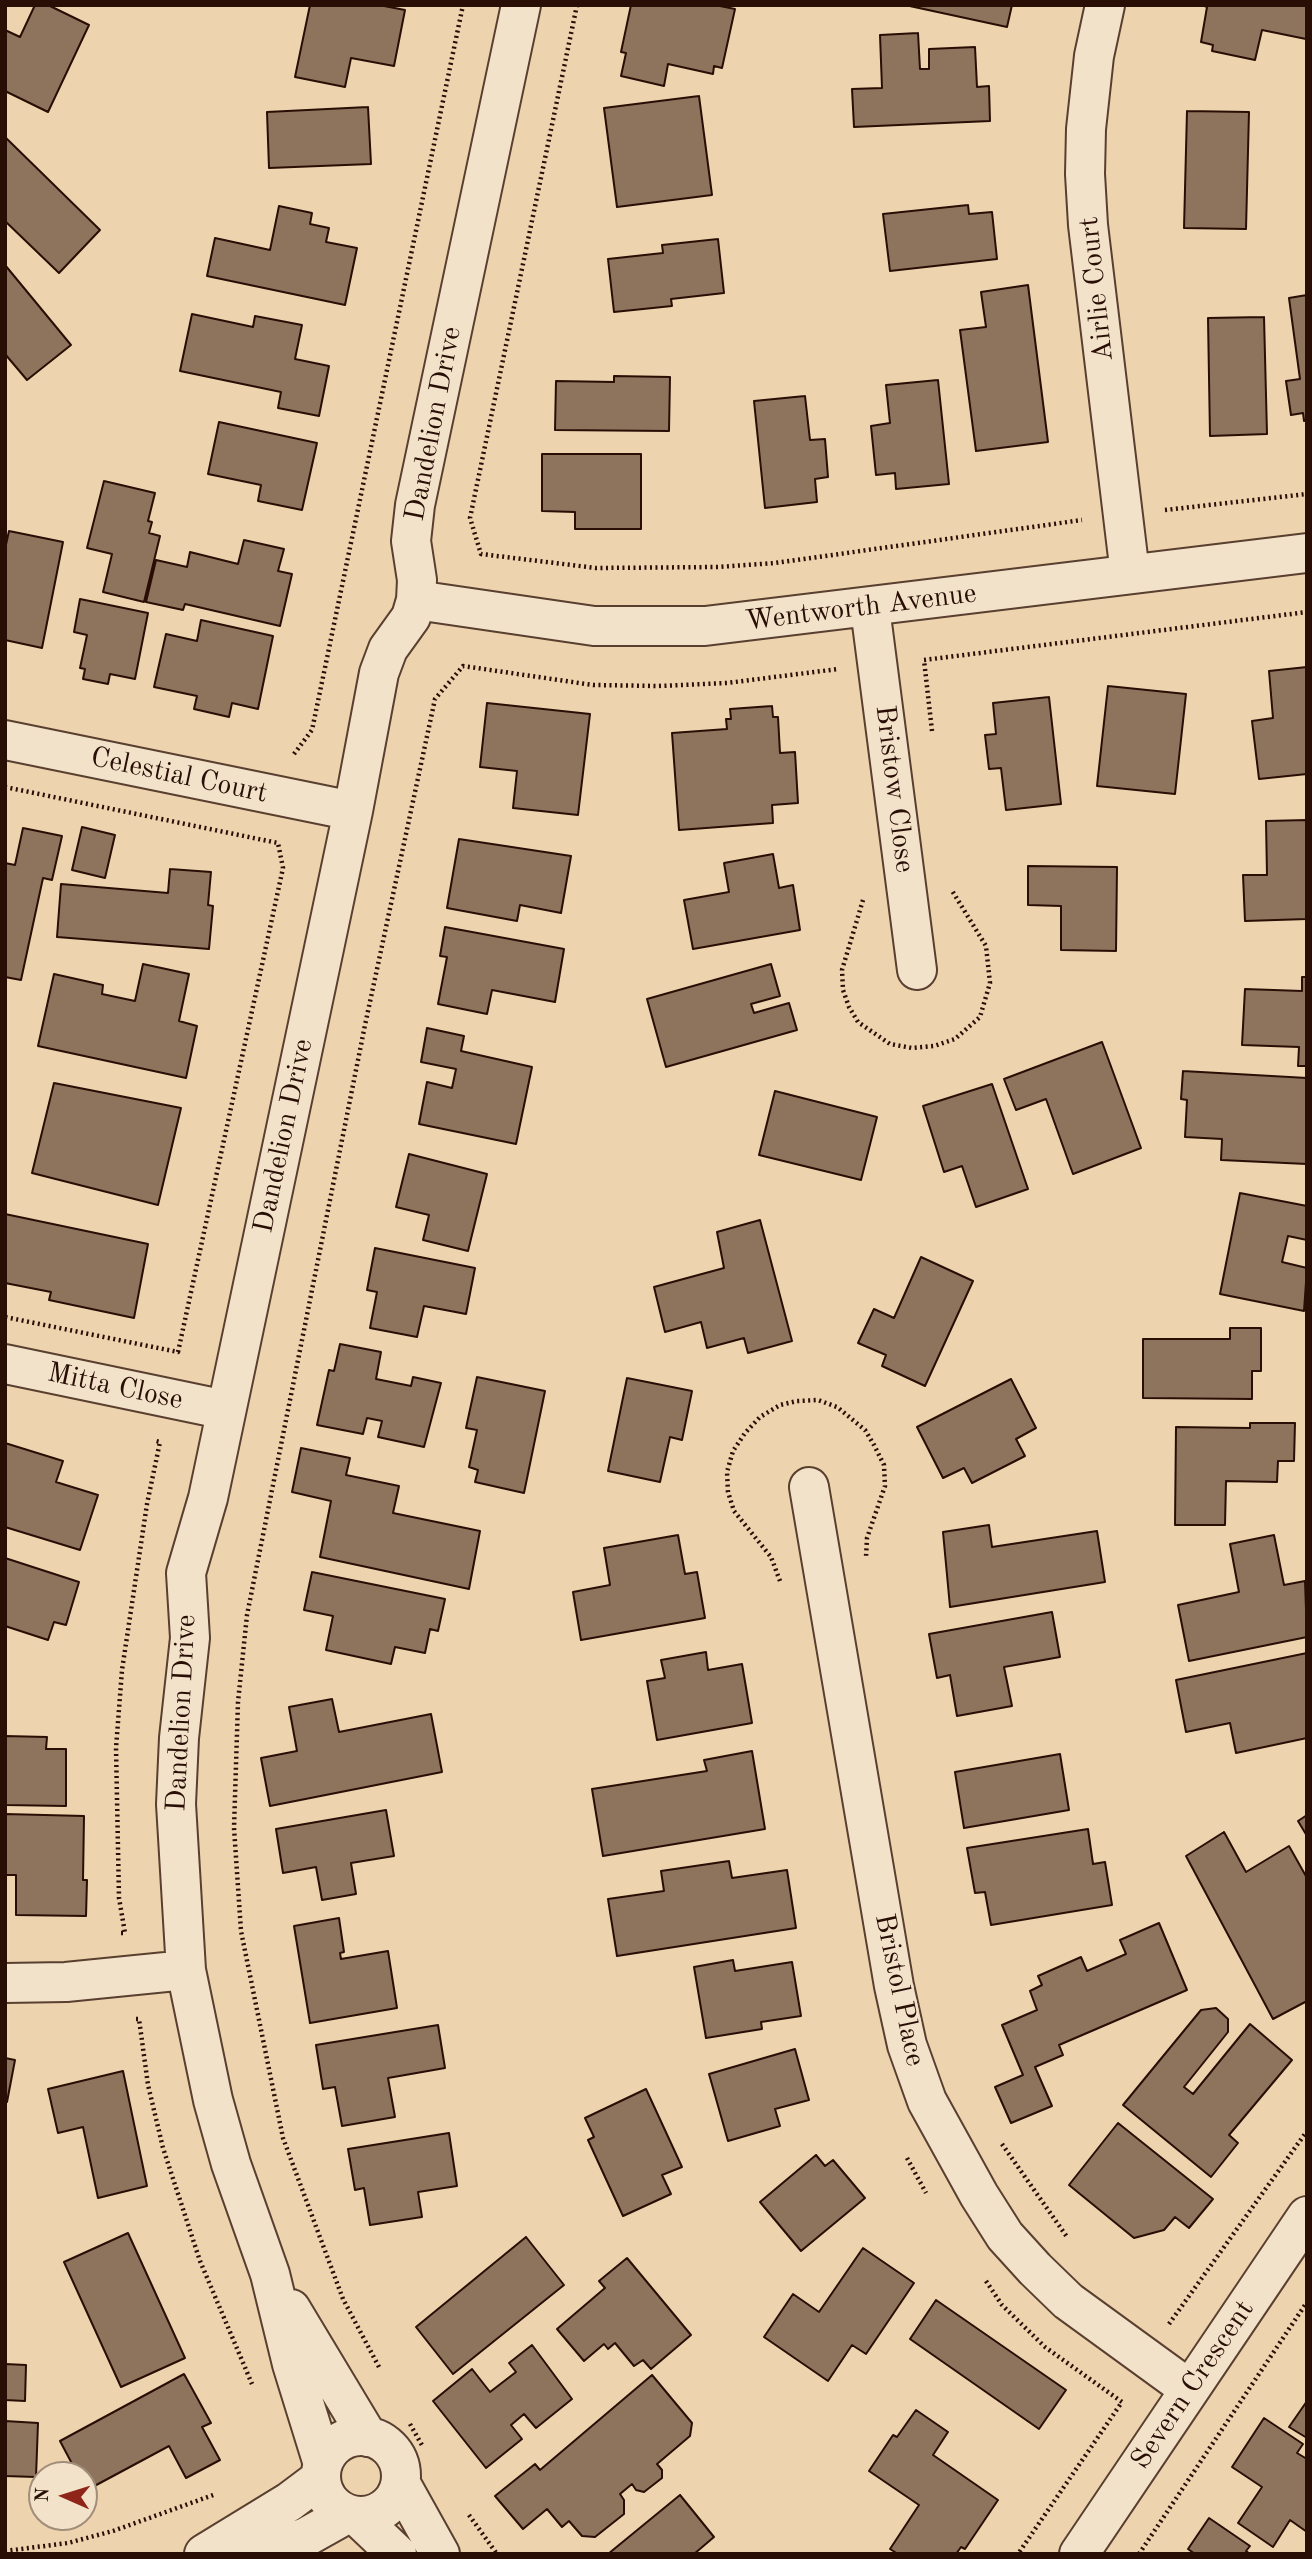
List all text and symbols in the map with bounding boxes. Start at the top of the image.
street label: Airlie Court [1073,215,1121,363]
street label: Dandelion Drive [399,324,469,524]
street label: Wentworth Avenue [744,577,978,639]
street label: Bristow Close [867,703,921,875]
street label: Celestial Court [88,741,270,811]
street label: Dandelion Drive [247,1036,321,1236]
street label: Mitta Close [44,1356,186,1418]
street label: Dandelion Drive [160,1614,204,1812]
street label: Bristol Place [866,1911,932,2069]
street label: Severn Crescent [1124,2294,1262,2476]
north arrow [28,2461,98,2531]
text: N [34,2487,53,2503]

